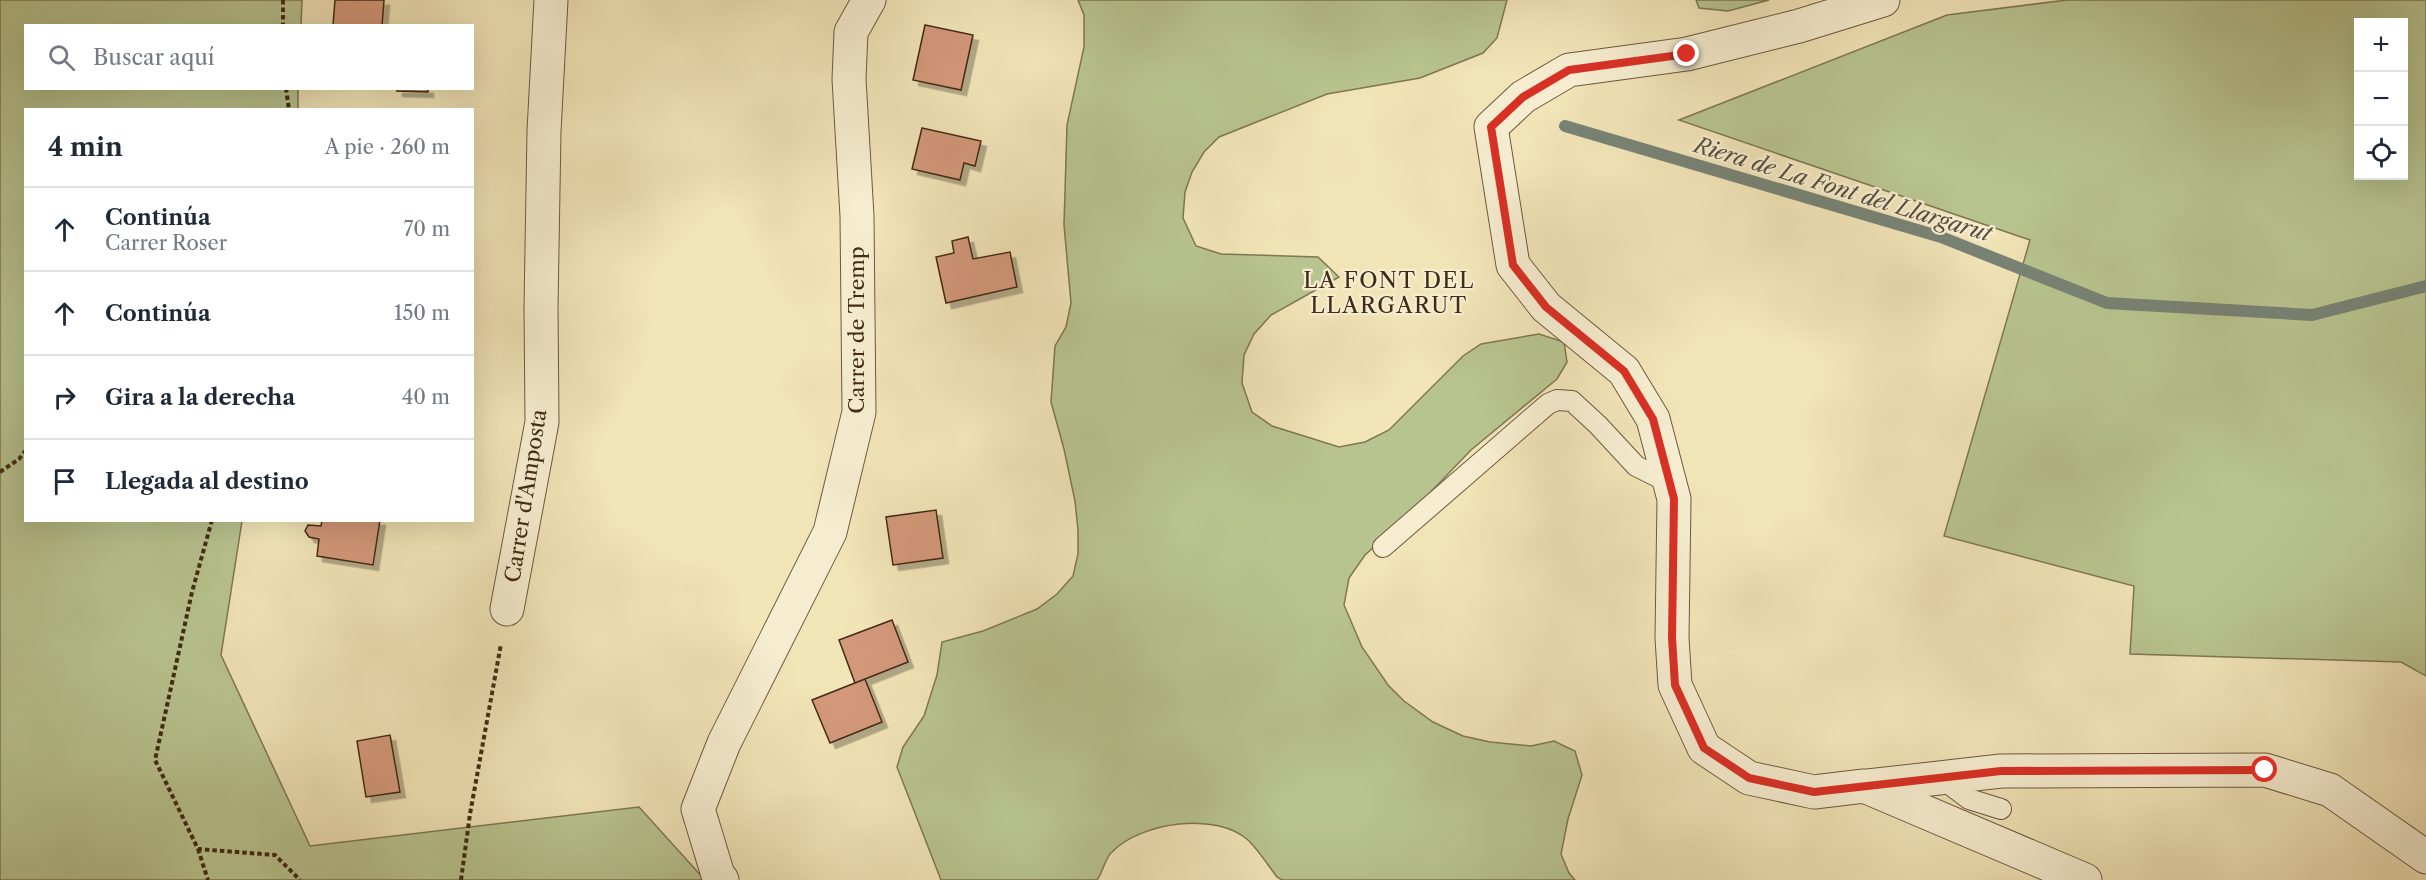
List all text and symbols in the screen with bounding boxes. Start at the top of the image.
map controls [2354,18,2408,180]
button: + [2354,18,2408,72]
search box [24,24,474,90]
route end [1673,40,1699,66]
icon: search [45,41,78,74]
text: Buscar aquí [93,44,215,71]
button: − [2354,72,2408,126]
button: locate [2354,126,2408,180]
text: 4 min [48,131,123,163]
water label: Riera de La Font del Llargarut [1689,131,1996,248]
text: A pie · 260 m [325,135,450,159]
text: Continúa [105,204,211,231]
icon: ahead [48,213,81,246]
text: 70 m [404,217,450,241]
text: Carrer Roser [105,231,227,255]
street label: Carrer de Tremp [844,246,869,414]
district label: LA FONT DEL LLARGARUT [1303,267,1475,319]
icon: ahead [48,297,81,330]
text: Continúa [105,300,211,327]
text: 150 m [394,301,450,325]
icon: right [48,381,81,414]
text: Gira a la derecha [105,384,295,411]
text: 40 m [402,385,450,409]
street label: Carrer d'Amposta [499,407,552,584]
icon: arrive [48,465,81,498]
text: Llegada al destino [105,468,309,495]
route start [2251,756,2277,782]

